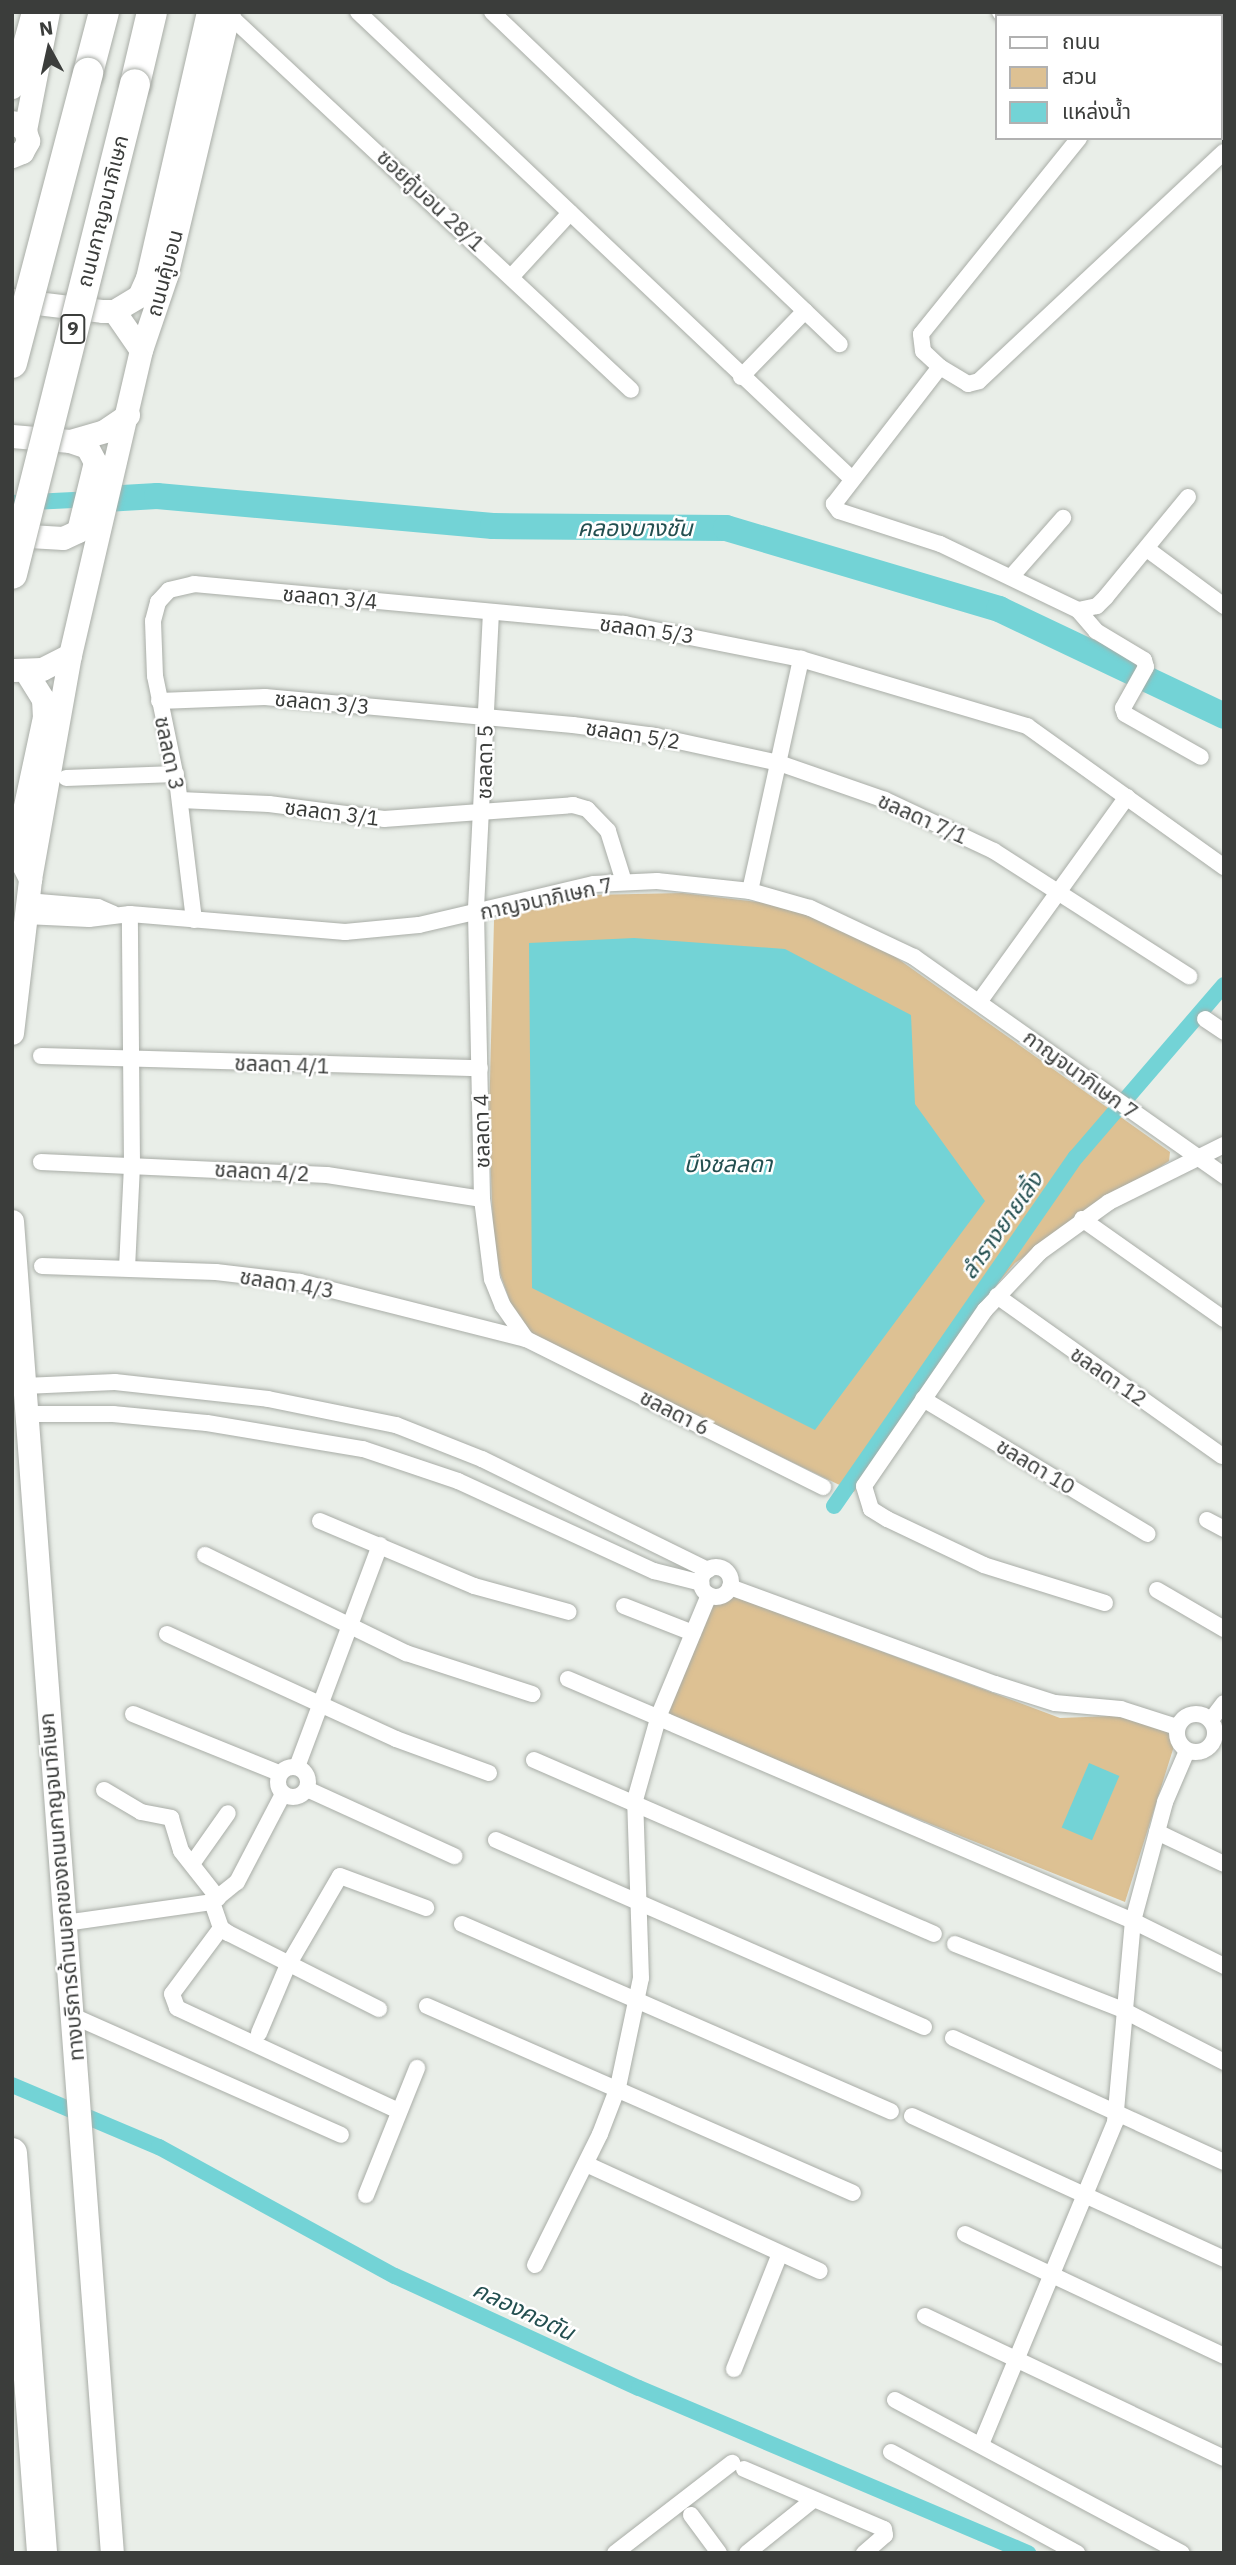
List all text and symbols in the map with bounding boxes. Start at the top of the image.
north arrow [14,14,84,84]
legend [995,14,1222,140]
text: N [38,15,55,41]
text: ถนน [1062,27,1100,55]
text: สวน [1062,62,1097,90]
text: แหล่งน้ำ [1062,97,1131,125]
street label: ถนนกาญจนาภิเษก [71,132,133,290]
street label: ซอยคู้บอน 28/1 [372,144,490,256]
street label: ถนนคู้บอน [140,227,188,319]
road number: 9 [59,314,87,344]
water label: คลองบางชัน [577,513,693,541]
street label: ชลลดา 3/4 [281,580,379,614]
street label: ชลลดา 5/3 [598,610,696,648]
street label: ชลลดา 3/3 [273,685,371,719]
street label: ชลลดา 3 [150,714,190,792]
street label: ชลลดา 5/2 [584,714,682,754]
street label: ชลลดา 5 [471,725,497,799]
street label: ชลลดา 7/1 [874,787,972,849]
street label: ชลลดา 3/1 [283,794,381,830]
street label: กาญจนาภิเษก 7 [477,872,615,924]
street label: กาญจนาภิเษก 7 [1019,1024,1143,1124]
street label: ชลลดา 4/1 [234,1050,330,1078]
street label: ชลลดา 4 [468,1094,494,1168]
water label: บึงชลลดา [684,1149,772,1177]
street label: ชลลดา 4/2 [214,1156,310,1186]
water label: ลำรางยายเลิ้ง [954,1166,1048,1284]
street label: ชลลดา 4/3 [238,1263,336,1303]
street label: ชลลดา 12 [1066,1341,1152,1411]
street label: ชลลดา 6 [636,1384,714,1440]
street label: ชลลดา 10 [992,1433,1080,1499]
street label: ทางบริการด้านนอกของถนนกาญจนาภิเษก [33,1712,89,2062]
water label: คลองคอตัน [469,2274,579,2346]

